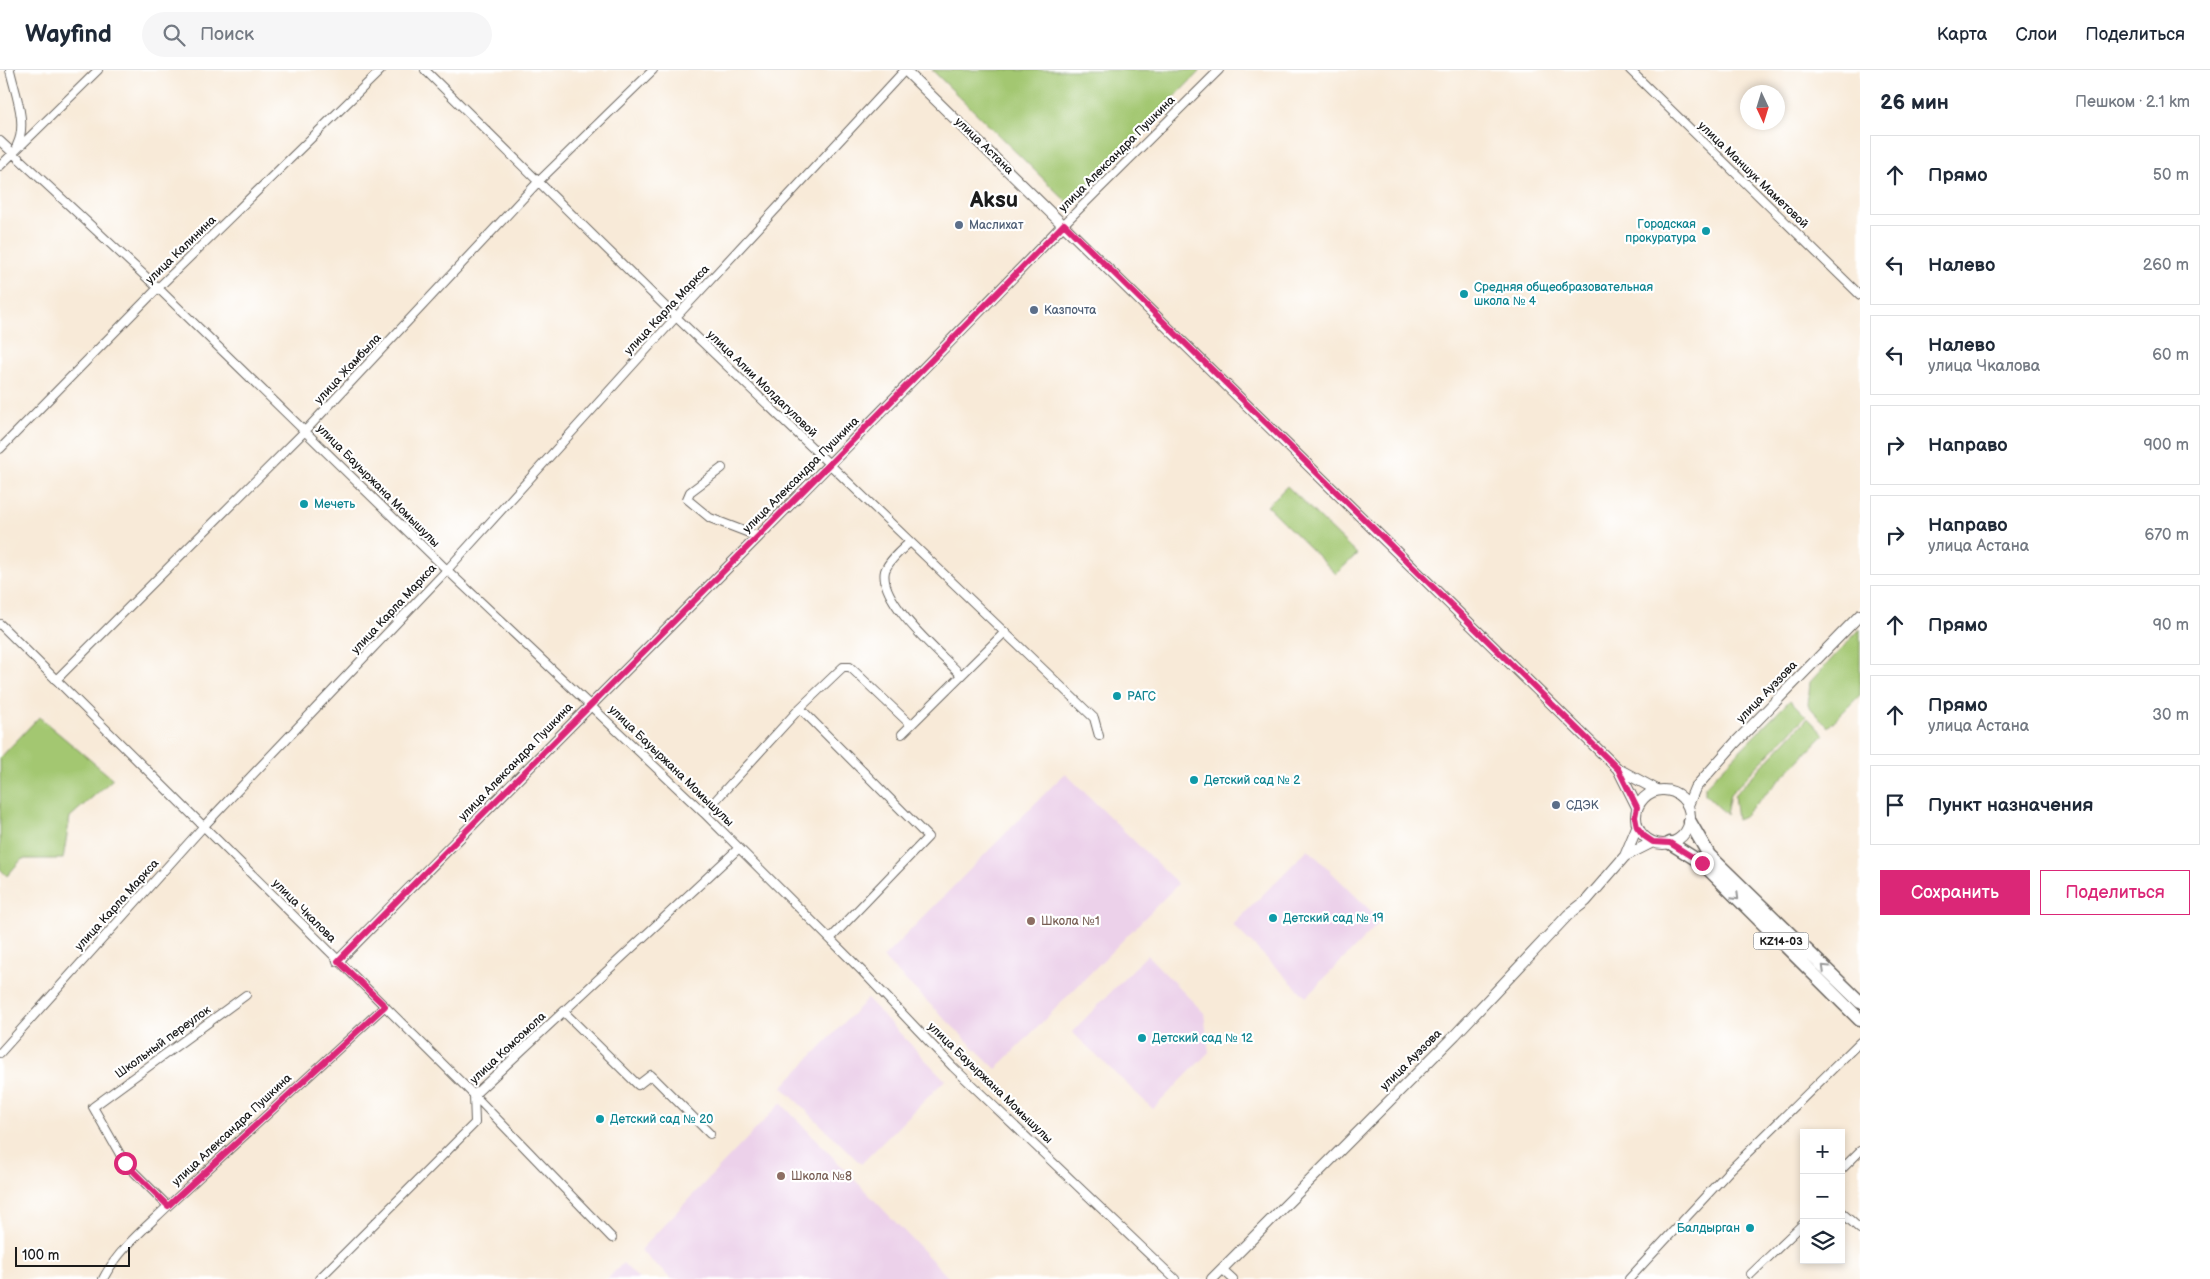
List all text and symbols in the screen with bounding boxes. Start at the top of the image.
search box [142,12,492,57]
text: Wayfind [25,20,112,49]
icon: search [160,21,188,49]
text: Поиск [200,23,254,46]
text: Карта [1937,24,1987,45]
text: Слои [2015,24,2057,45]
text: Поделиться [2085,24,2185,45]
north arrow [1740,85,1785,130]
text: 26 мин [1880,90,1949,115]
street label: улица Александра Пушкина [1056,93,1178,215]
text: Пешком · 2.1 km [2075,93,2190,112]
street label: улица Астана [951,114,1017,178]
street label: улица Маншук Маметовой [1695,118,1811,232]
icon: ahead [1881,161,1909,189]
text: Прямо [1928,164,1988,187]
text: 50 m [2153,166,2189,185]
district label: Aksu [969,187,1018,214]
street label: улица Калинина [143,213,219,287]
place label: Городская прокуратура [1625,217,1696,246]
place label: Маслихат [969,218,1024,233]
marker: Маслихат [953,219,965,231]
marker: Городская прокуратура [1700,225,1712,237]
icon: left [1881,251,1909,279]
text: Налево [1928,254,1995,277]
text: 260 m [2143,256,2189,275]
street label: улица Карла Маркса [621,262,713,358]
place label: Средняя общеобразовательная школа № 4 [1474,280,1654,309]
marker: Средняя общеобразовательная школа № 4 [1458,288,1470,300]
place label: Казпочта [1044,303,1096,318]
marker: Казпочта [1028,304,1040,316]
street label: улица Алии Молдагуловой [704,327,820,441]
street label: улица Жамбыла [311,331,385,407]
text: Налево [1928,334,1995,357]
icon: left [1881,341,1909,369]
text: 60 m [2152,346,2189,365]
text: улица Чкалова [1928,357,2040,376]
street label: улица Александра Пушкина [740,414,862,536]
street label: улица Бауыржана Момышулы [313,421,443,551]
icon: right [1881,431,1909,459]
text: Направо [1928,434,2008,457]
text: 900 m [2143,436,2189,455]
place label: Мечеть [314,497,355,512]
marker: Мечеть [298,498,310,510]
text: Направо [1928,514,2008,537]
icon: right [1881,521,1909,549]
text: 670 m [2144,526,2189,545]
text: улица Астана [1928,537,2029,556]
street label: улица Карла Маркса [348,561,440,657]
icon: ahead [1881,611,1909,639]
text: Прямо [1928,614,1988,637]
text: 90 m [2153,616,2189,635]
street label: улица Ауэзова [1734,658,1800,726]
place label: РАГС [1127,689,1156,704]
marker: РАГС [1111,690,1123,702]
text: Прямо [1928,694,1988,717]
street label: улица Александра Пушкина [456,700,576,824]
icon: ahead [1881,701,1909,729]
street label: улица Бауыржана Момышулы [605,702,737,830]
text: 30 m [2152,706,2189,725]
text: улица Астана [1928,717,2029,736]
place label: Детский сад № 2 [1204,773,1300,788]
marker: Детский сад № 2 [1188,774,1200,786]
icon: arrive [1881,791,1909,819]
text: Пункт назначения [1928,794,2093,817]
place label: СДЭК [1566,798,1599,813]
marker: СДЭК [1550,799,1562,811]
route end [1691,852,1714,875]
street label: улица Карла Маркса [72,856,162,954]
button: Сохранить [1880,870,2030,915]
button: Поделиться [2040,870,2190,915]
street label: улица Чкалова [269,876,339,946]
one-way arrow [1730,891,1739,900]
place label: Детский сад № 19 [1283,911,1384,926]
marker: Детский сад № 19 [1267,912,1279,924]
place label: Школа №1 [1041,914,1100,929]
marker: Школа №1 [1025,915,1037,927]
road number: KZ14-03 [1754,932,1808,949]
one-way arrow [1822,965,1831,974]
street label: Школьный переулок [112,1002,214,1082]
street label: улица Комсомола [467,1009,549,1087]
street label: улица Бауыржана Момышулы [924,1019,1056,1147]
street label: улица Ауэзова [1377,1026,1445,1094]
place label: Детский сад № 12 [1152,1031,1253,1046]
marker: Детский сад № 12 [1136,1032,1148,1044]
street label: улица Александра Пушкина [169,1071,295,1189]
place label: Детский сад № 20 [610,1112,713,1127]
marker: Детский сад № 20 [594,1113,606,1125]
map controls [1800,1129,1845,1264]
button: + [1800,1129,1845,1174]
route start [114,1152,137,1175]
place label: Школа №8 [791,1169,852,1184]
marker: Школа №8 [775,1170,787,1182]
button: − [1800,1174,1845,1219]
button: layers [1800,1219,1845,1264]
place label: Балдырган [1677,1221,1740,1236]
marker: Балдырган [1744,1222,1756,1234]
scale bar [15,1244,130,1267]
text: 100 m [22,1247,59,1264]

